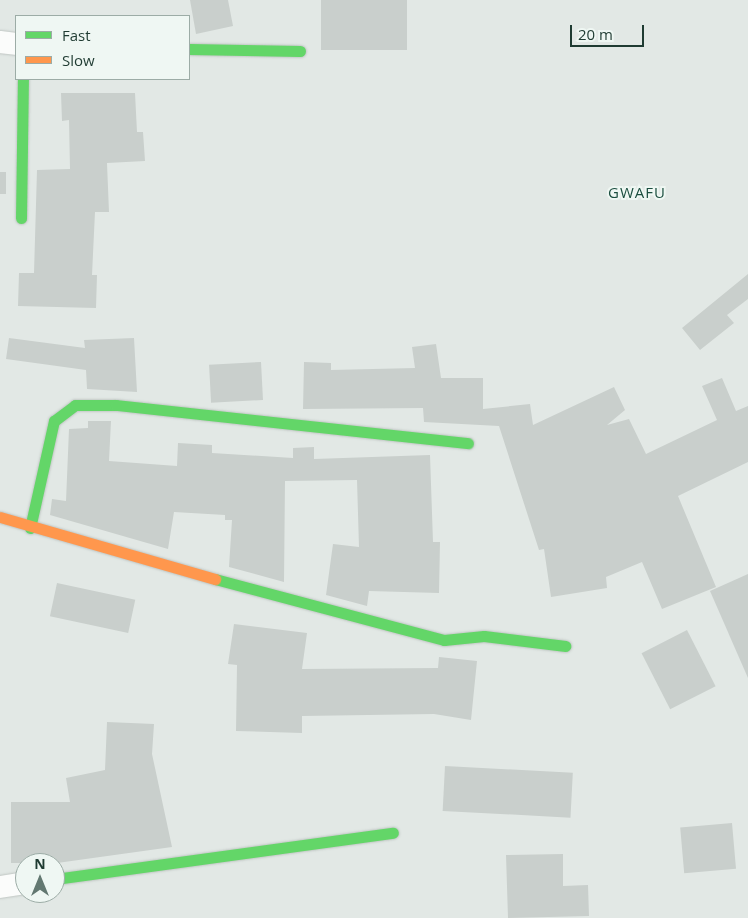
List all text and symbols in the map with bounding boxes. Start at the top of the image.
legend [15,15,190,80]
scale bar [573,15,647,47]
text: 20 m [578,24,613,44]
text: Fast [62,25,91,45]
text: Slow [62,50,95,70]
district label: GWAFU [607,184,667,202]
north arrow [15,853,65,903]
text: N [34,854,46,873]

